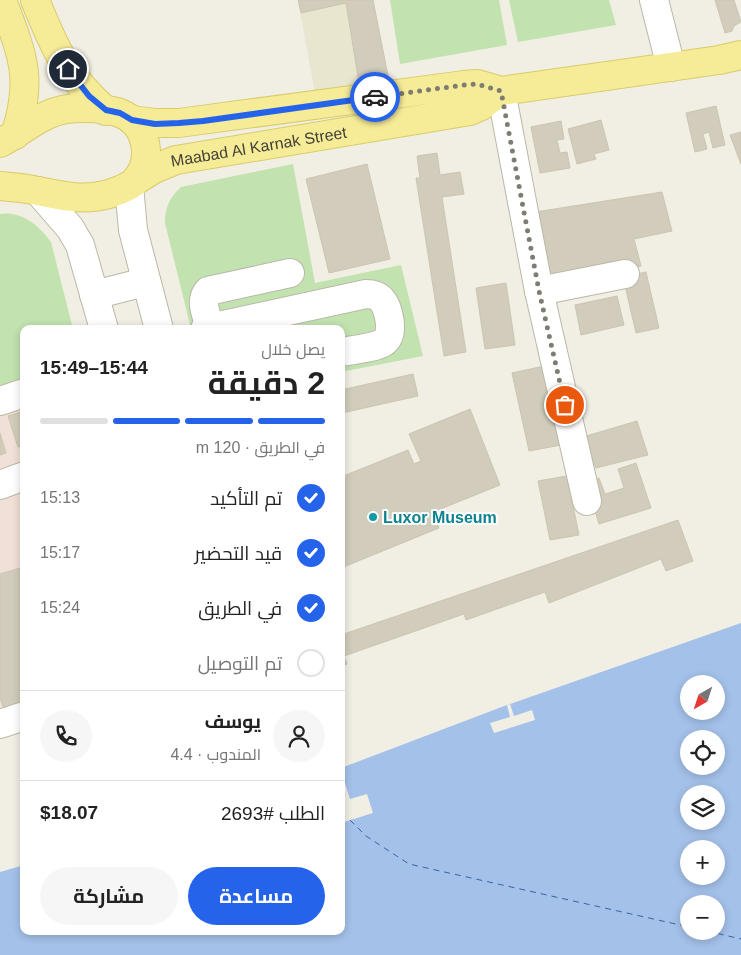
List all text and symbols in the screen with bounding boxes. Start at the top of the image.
pin [47,48,89,90]
icon: home [54,55,82,83]
courier [350,72,400,122]
icon: car [361,83,389,111]
street label: Maabad Al Karnak Street [170,124,348,170]
text: يصل خلال [261,341,325,358]
text: 15:44–15:49 [40,357,148,378]
text: 2 دقيقة [208,365,325,401]
pin [544,384,586,426]
icon: bag [551,391,579,419]
text: في الطريق · 120 m [196,439,325,456]
icon: check [297,484,325,512]
text: تم التأكيد [210,488,282,509]
text: 15:13 [40,489,80,506]
place label: Luxor Museum [383,509,497,526]
marker: Luxor Museum [367,511,379,523]
icon: check [297,539,325,567]
text: قيد التحضير [195,543,282,564]
text: 15:17 [40,544,80,561]
icon: check [297,594,325,622]
text: في الطريق [198,598,282,619]
text: 15:24 [40,599,80,616]
text: تم التوصيل [198,653,282,674]
north arrow [680,675,725,720]
map controls [680,675,725,940]
button: phone [40,710,92,762]
button: person [273,710,325,762]
text: يوسف [205,711,261,732]
button: locate [680,730,725,775]
text: المندوب · 4.4 [170,746,261,763]
button: layers [680,785,725,830]
text: $18.07 [40,802,98,823]
text: الطلب #2693 [221,803,325,824]
button: + [680,840,725,885]
button: مشاركة [40,867,178,925]
button: مساعدة [188,867,325,925]
button: − [680,895,725,940]

